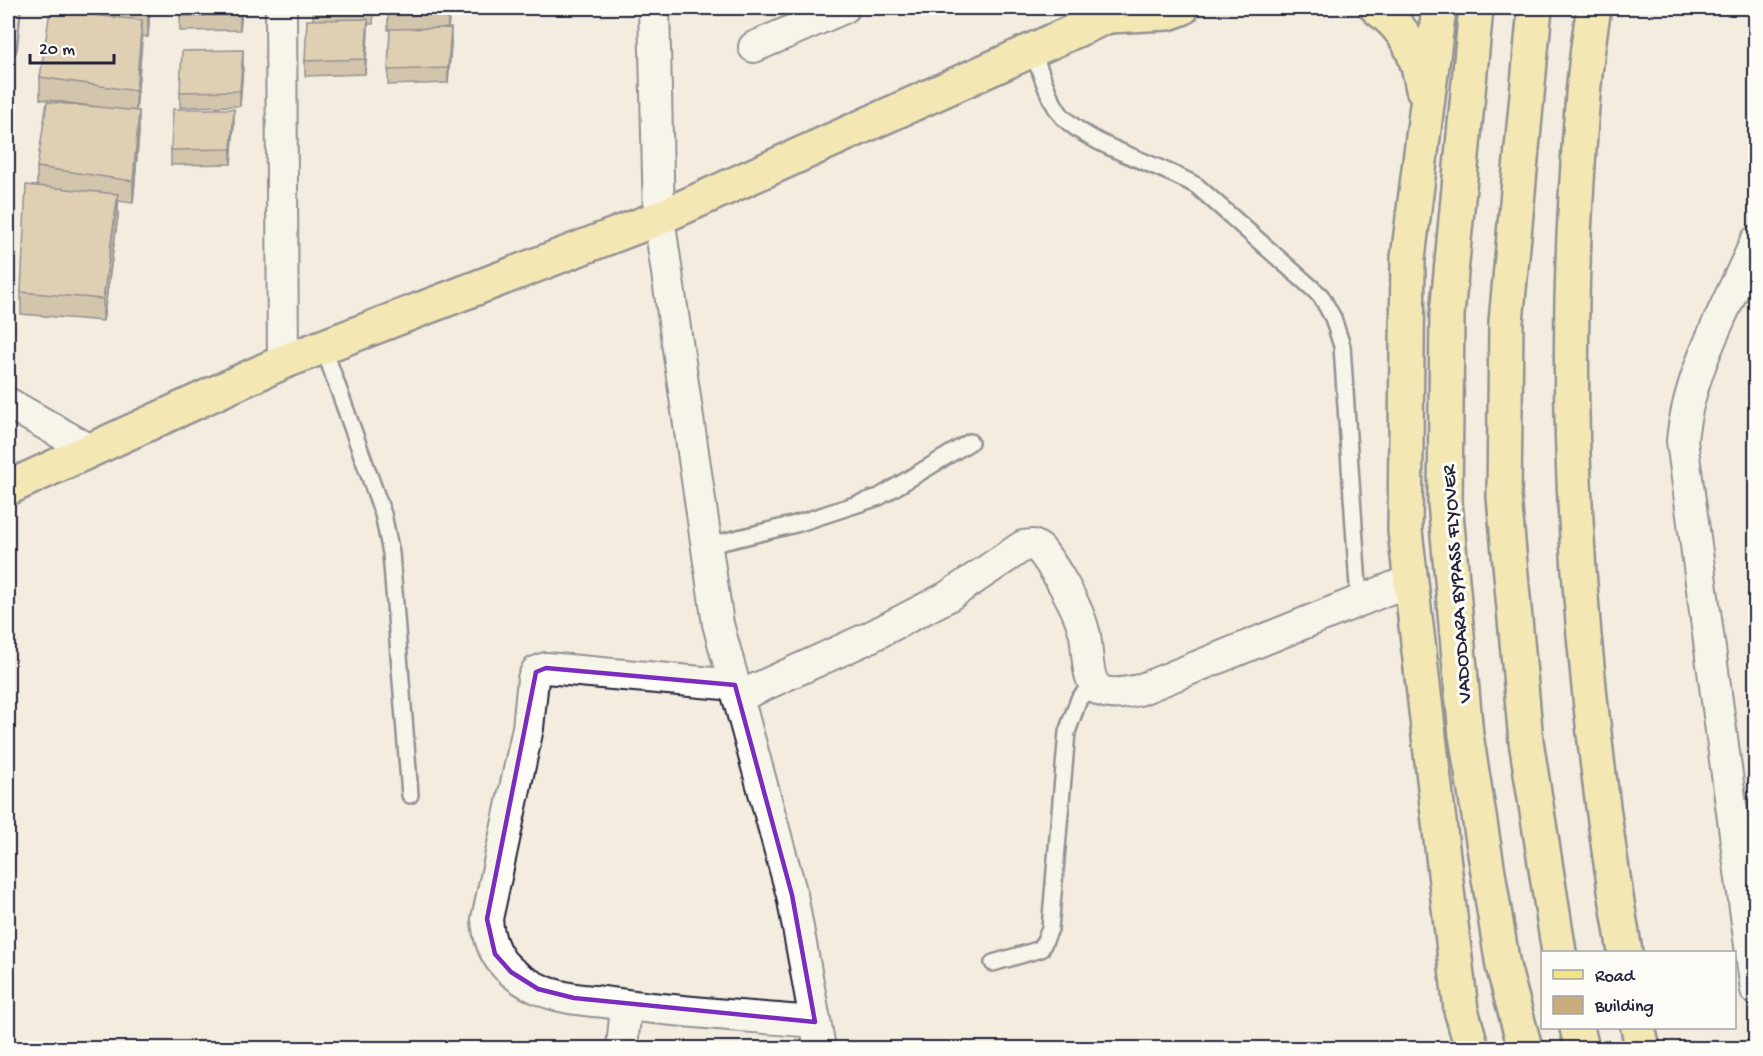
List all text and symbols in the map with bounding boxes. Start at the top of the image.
scale bar [30,27,114,65]
text: 20 m [39,40,75,61]
street label: VADODARA BYPASS FLYOVER [1439,463,1478,704]
legend [1541,951,1736,1029]
text: Road [1595,967,1636,988]
text: Building [1594,997,1654,1018]

